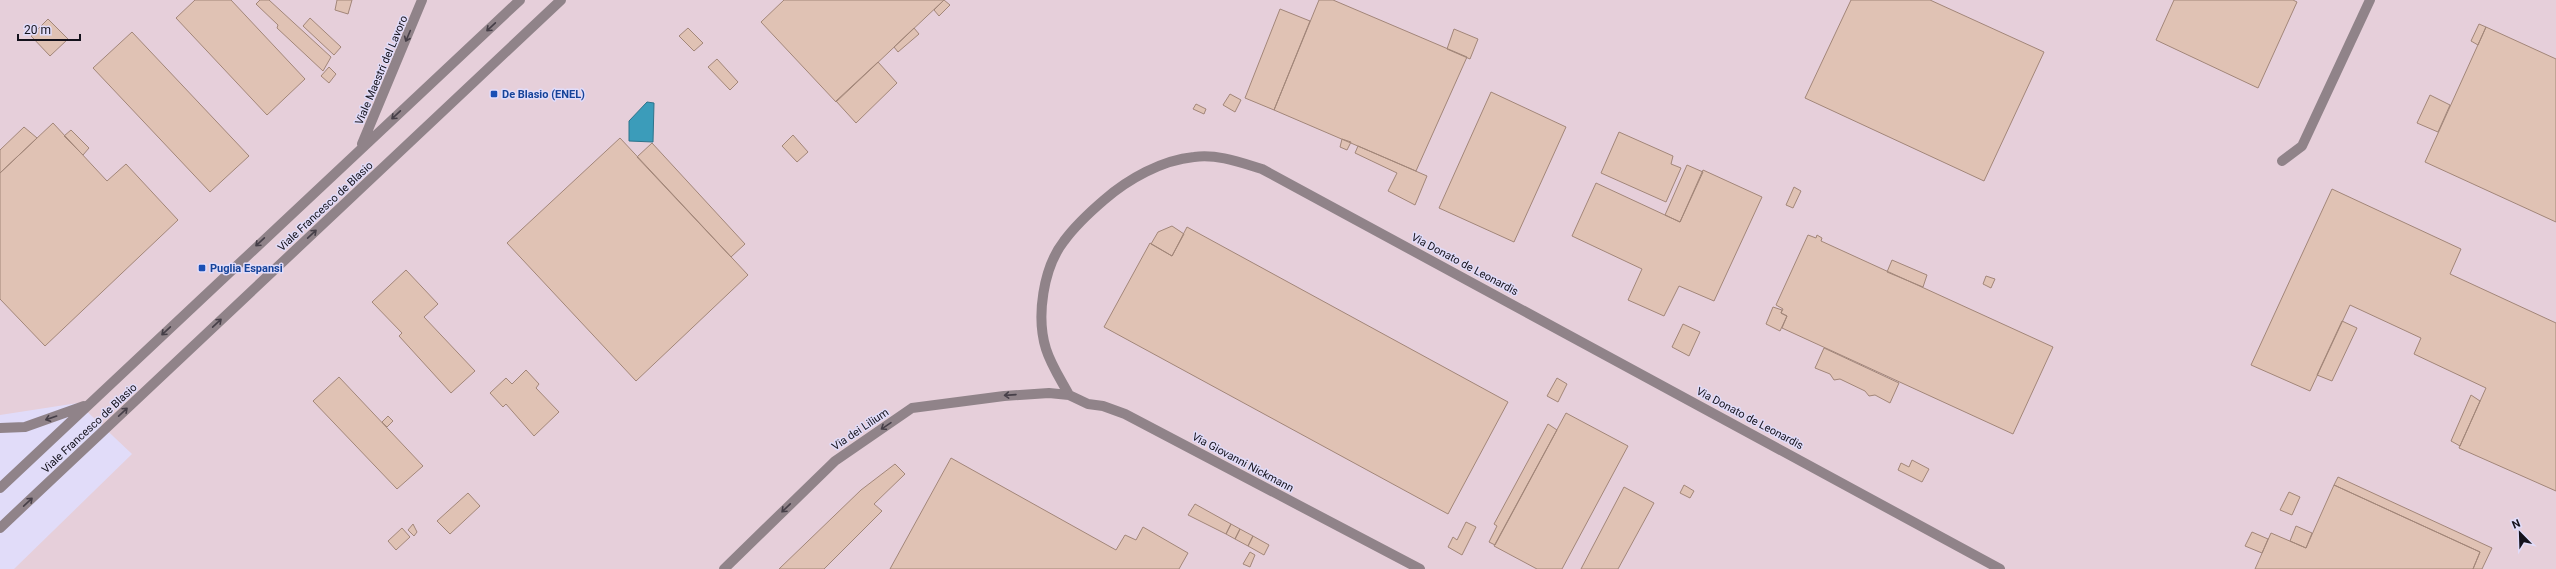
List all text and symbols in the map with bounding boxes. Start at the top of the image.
street label: Viale Maestri del Lavoro [353,14,410,127]
scale bar [18,16,80,42]
one-way arrow [486,22,496,31]
text: 20 m [24,23,51,37]
one-way arrow [404,30,412,42]
place label: De Blasio (ENEL) [502,88,585,101]
marker: De Blasio (ENEL) [489,89,499,99]
one-way arrow [391,110,401,120]
street label: Viale Francesco de Blasio [275,159,376,254]
one-way arrow [307,229,317,239]
street label: Via Donato de Leonardis [1409,231,1521,298]
one-way arrow [255,237,265,247]
place label: Puglia Espansi [210,262,283,275]
marker: Puglia Espansi [197,263,207,273]
one-way arrow [212,319,222,328]
one-way arrow [161,326,171,335]
street label: Viale Francesco de Blasio [39,381,140,476]
street label: Via Donato de Leonardis [1694,385,1806,452]
one-way arrow [1004,392,1017,399]
street label: Via dei Lilium [829,406,891,453]
one-way arrow [118,407,128,417]
one-way arrow [45,414,57,422]
one-way arrow [881,422,892,430]
street label: Via Giovanni Nickmann [1190,430,1296,495]
one-way arrow [23,497,33,506]
one-way arrow [781,503,791,513]
north arrow [2500,513,2540,553]
text: N [2510,517,2523,532]

